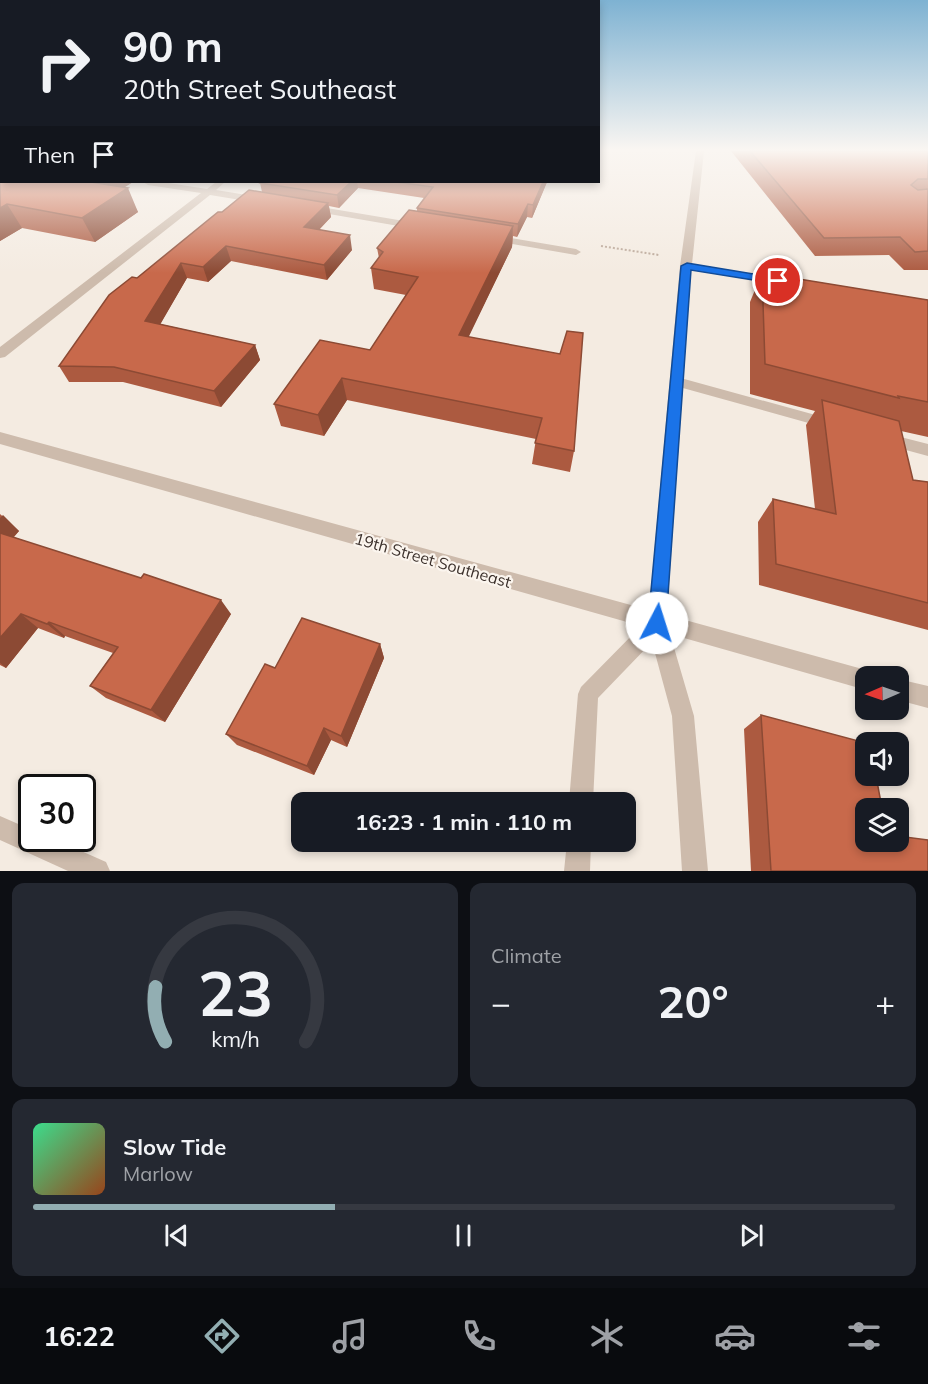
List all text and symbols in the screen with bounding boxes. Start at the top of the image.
text: 90 m [123,20,223,73]
icon: right [24,24,102,102]
text: 20th Street Southeast [123,72,396,106]
icon: arrive [87,138,120,171]
text: Then [24,141,75,169]
pin [752,255,803,306]
icon: arrive [761,264,794,297]
street label: 19th Street Southeast [352,528,514,592]
position arrow [625,591,689,655]
north arrow [855,666,909,720]
map controls [855,666,909,852]
button: sound [855,732,909,786]
speed limit sign: 30 [18,774,96,852]
button: layers [855,798,909,852]
text: 16:23 · 1 min · 110 m [355,808,572,836]
text: Climate [491,943,562,968]
text: 23 [198,953,272,1032]
text: 20° [657,973,729,1029]
text: − [491,982,511,1023]
text: + [875,982,895,1023]
text: km/h [211,1025,259,1052]
text: Slow Tide [123,1133,226,1161]
text: Marlow [123,1161,193,1186]
icon: previous [160,1219,193,1252]
icon: pause [447,1219,480,1252]
icon: next [735,1219,768,1252]
icon: directions [201,1315,243,1357]
icon: music [329,1315,371,1357]
icon: phone [458,1315,500,1357]
icon: climate [586,1315,628,1357]
icon: car [714,1315,756,1357]
icon: filters [843,1315,885,1357]
text: 16:22 [43,1319,115,1353]

